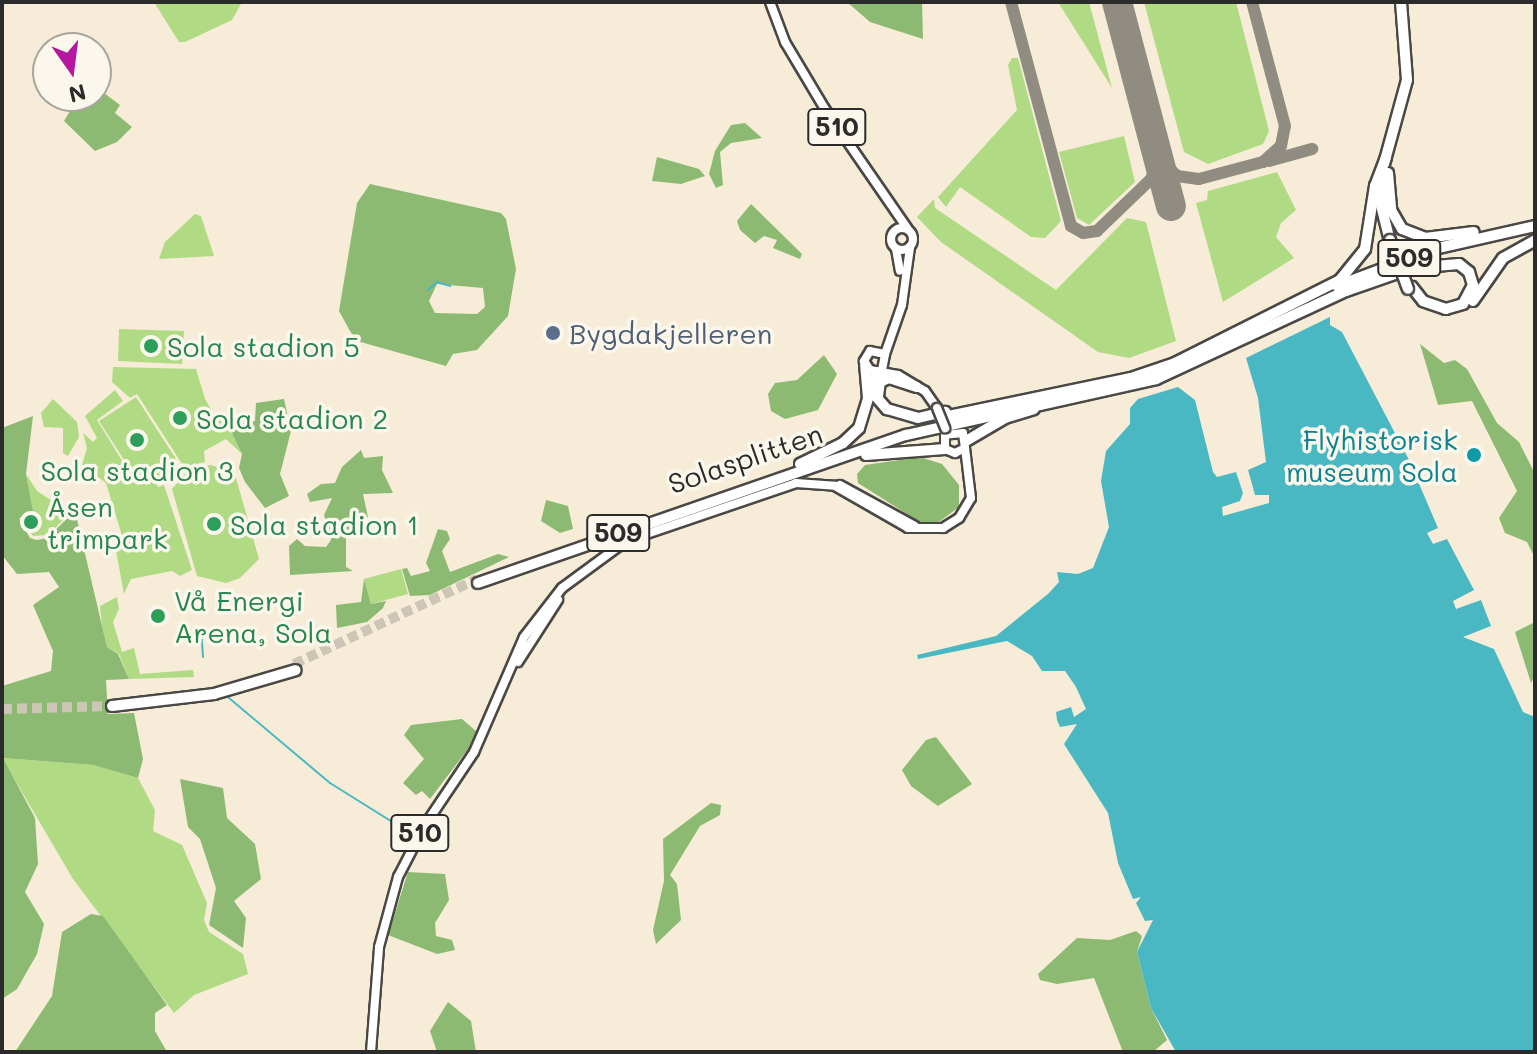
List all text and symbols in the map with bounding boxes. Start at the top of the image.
north arrow [32,32,112,112]
text: N [66,78,89,110]
road number: 510 [807,105,867,149]
road number: 509 [1377,236,1441,280]
place label: Bygdakjelleren [569,316,772,350]
marker: Bygdakjelleren [544,324,562,342]
place label: Sola stadion 5 [167,329,360,363]
marker: Sola stadion 5 [142,337,160,355]
place label: Sola stadion 2 [196,401,388,435]
marker: Sola stadion 2 [171,409,189,427]
street label: Solasplitten [664,416,826,500]
place label: Flyhistorisk museum Sola [1286,422,1458,488]
marker: Sola stadion 3 [128,431,146,449]
marker: Flyhistorisk museum Sola [1465,446,1483,464]
place label: Sola stadion 3 [41,453,233,487]
place label: Åsen trimpark [47,489,168,555]
place label: Sola stadion 1 [230,507,419,541]
road number: 509 [586,511,650,555]
marker: Åsen trimpark [22,513,40,531]
marker: Sola stadion 1 [205,515,223,533]
place label: Vå Energi Arena, Sola [174,583,332,649]
marker: Vå Energi Arena, Sola [149,607,167,625]
road number: 510 [390,811,450,855]

